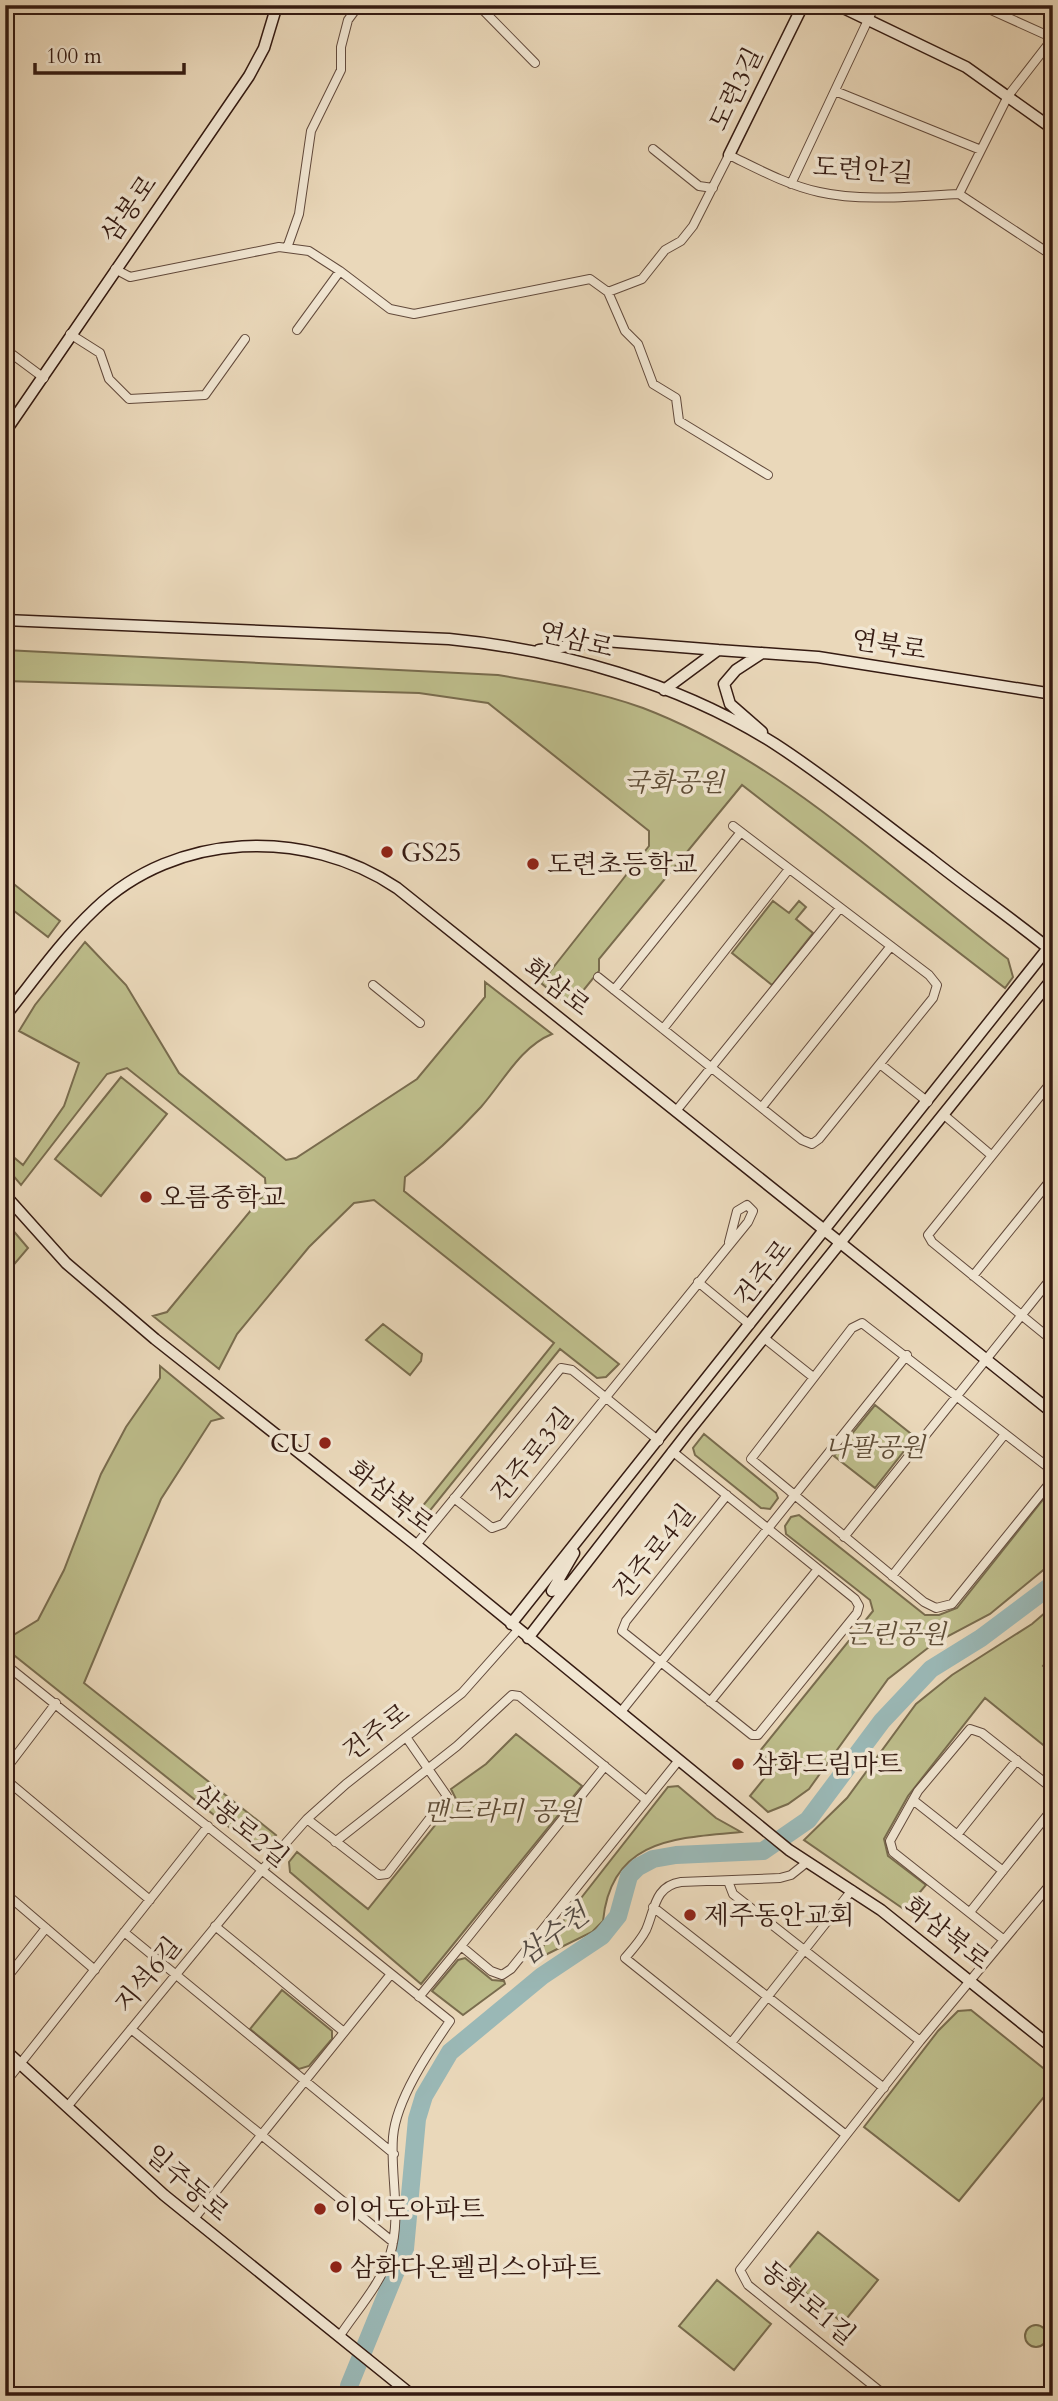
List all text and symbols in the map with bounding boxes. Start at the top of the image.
scale bar [35,32,184,76]
street label: 도련3길 [701,41,771,137]
text: 100 m [46,42,102,71]
street label: 도련안길 [812,149,914,191]
street label: 삼봉로 [93,168,165,250]
street label: 연삼로 [535,614,617,666]
street label: 연북로 [849,622,929,668]
park label: 국화공원 [624,765,726,800]
place label: GS25 [401,835,461,870]
marker: GS25 [379,844,395,860]
place label: 도련초등학교 [547,847,698,882]
marker: 도련초등학교 [525,856,541,872]
street label: 화삼로 [517,950,597,1024]
place label: 오름중학교 [160,1180,286,1215]
marker: 오름중학교 [138,1189,154,1205]
street label: 건주로 [726,1233,800,1313]
street label: 건주로3길 [483,1400,581,1510]
place label: CU [270,1426,311,1461]
park label: 나팔공원 [825,1430,927,1465]
marker: CU [317,1435,333,1451]
street label: 화삼북로 [341,1452,441,1542]
street label: 건주로4길 [605,1497,703,1607]
park label: 근린공원 [846,1617,948,1652]
street label: 건주로 [335,1695,417,1769]
place label: 삼화드림마트 [752,1747,903,1782]
marker: 삼화드림마트 [730,1756,746,1772]
street label: 삼봉로2길 [186,1777,296,1875]
park label: 맨드라미 공원 [423,1794,583,1829]
street label: 화삼북로 [897,1888,997,1978]
water label: 삼수천 [509,1894,598,1975]
place label: 제주동안교회 [704,1898,855,1933]
marker: 제주동안교회 [682,1907,698,1923]
street label: 지석6길 [106,1930,190,2020]
street label: 일주동로 [138,2137,236,2229]
place label: 이어도아파트 [334,2192,485,2227]
marker: 이어도아파트 [312,2201,328,2217]
place label: 삼화다온펠리스아파트 [350,2250,601,2285]
street label: 동화로1길 [753,2253,863,2353]
marker: 삼화다온펠리스아파트 [328,2259,344,2275]

